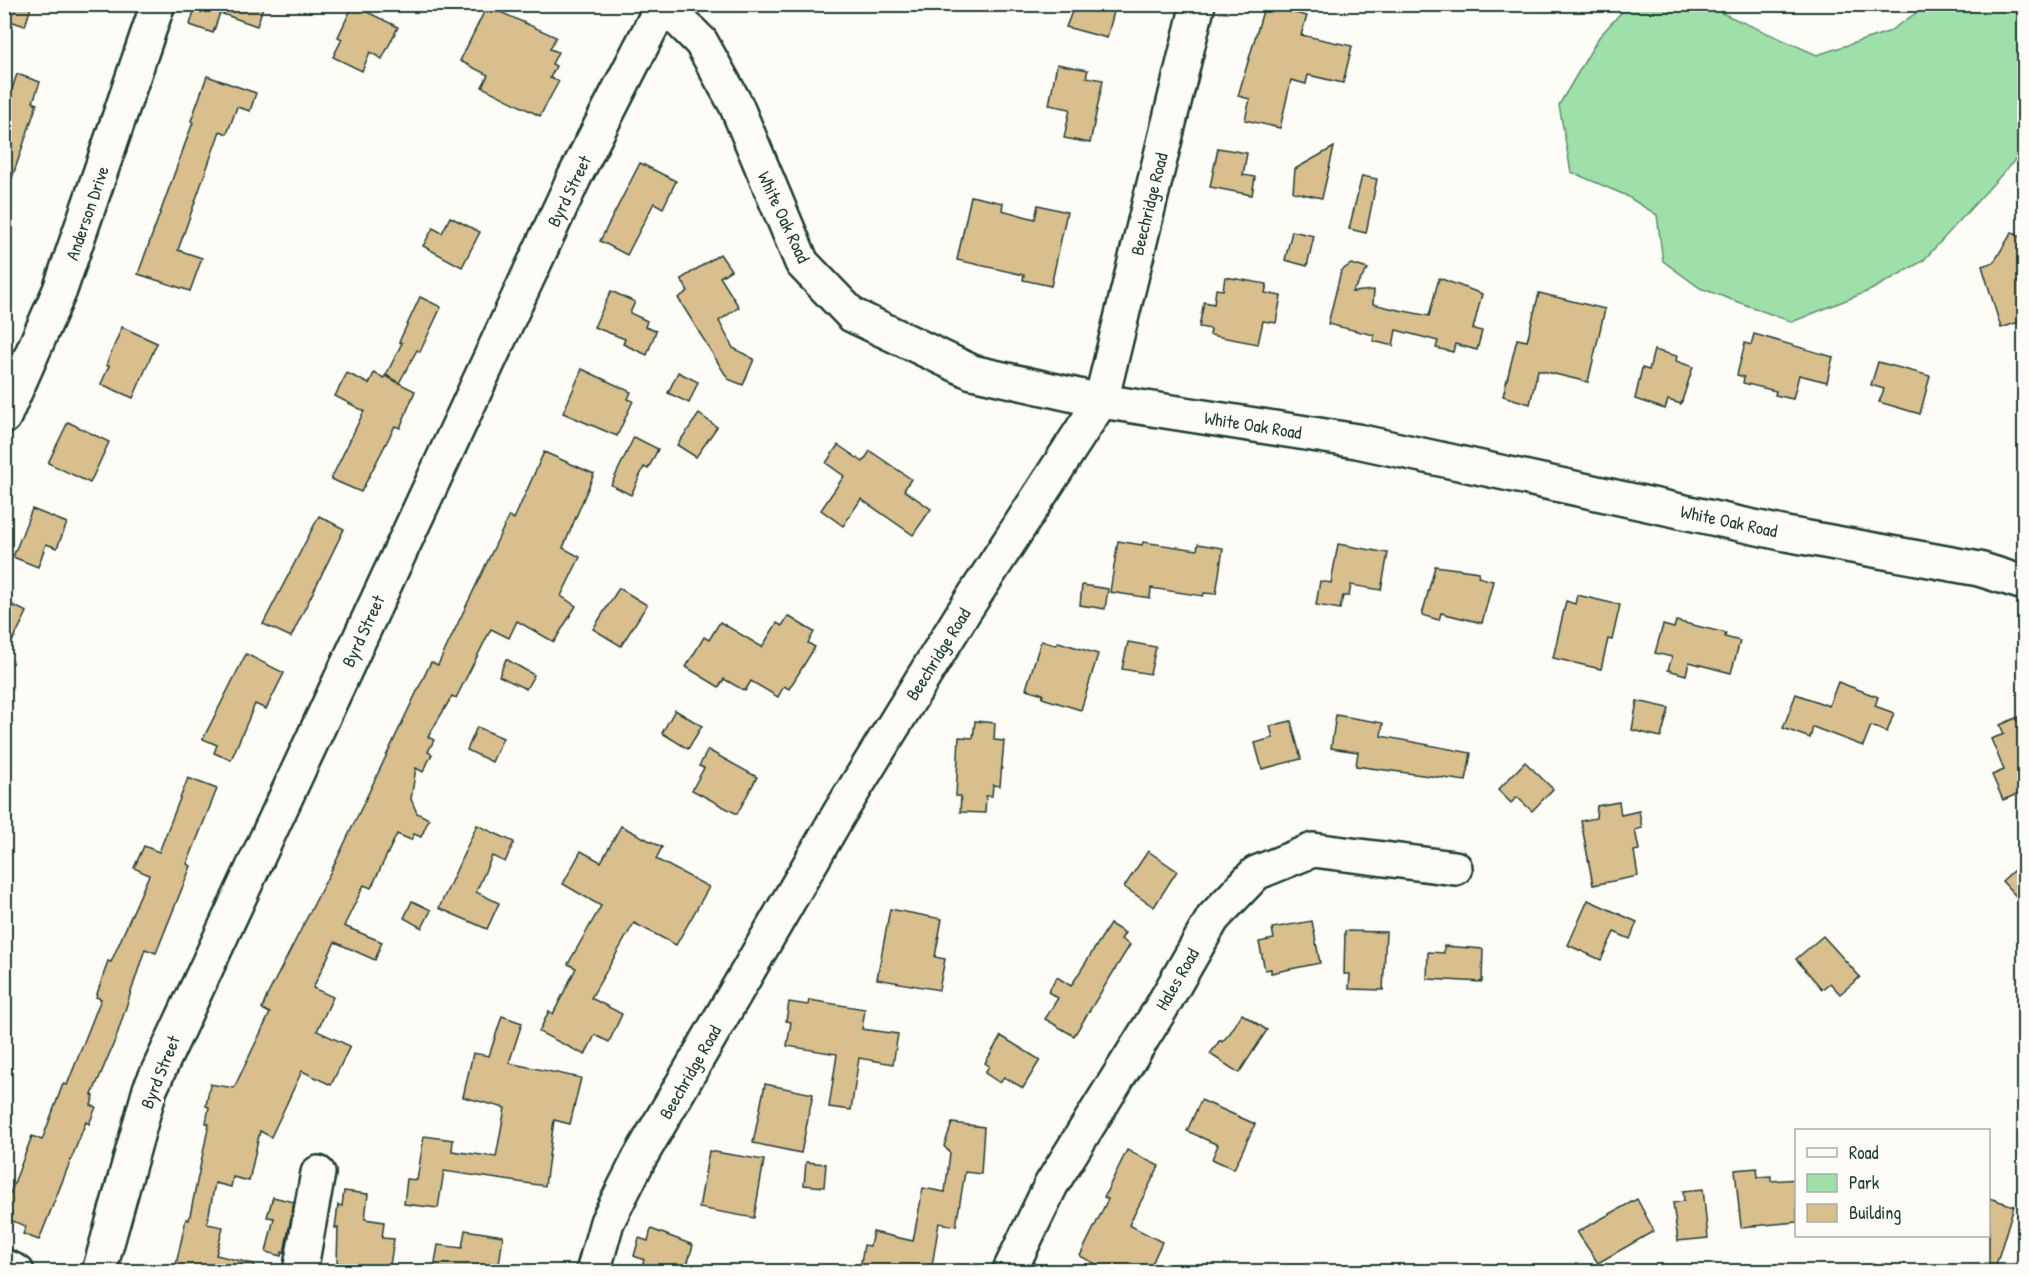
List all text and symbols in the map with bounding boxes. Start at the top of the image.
street label: Byrd Street [541,150,597,231]
street label: Beechridge Road [1124,150,1174,258]
street label: Anderson Drive [59,162,115,264]
street label: White Oak Road [752,167,816,267]
street label: White Oak Road [1202,405,1304,445]
street label: White Oak Road [1678,499,1780,543]
street label: Byrd Street [335,590,391,671]
street label: Beechridge Road [900,603,976,705]
street label: Hales Road [1149,943,1205,1015]
street label: Beechridge Road [653,1020,727,1124]
street label: Byrd Street [134,1031,186,1112]
legend [1795,1129,1990,1237]
text: Road [1849,1140,1879,1165]
text: Park [1849,1170,1880,1195]
text: Building [1849,1200,1901,1225]

